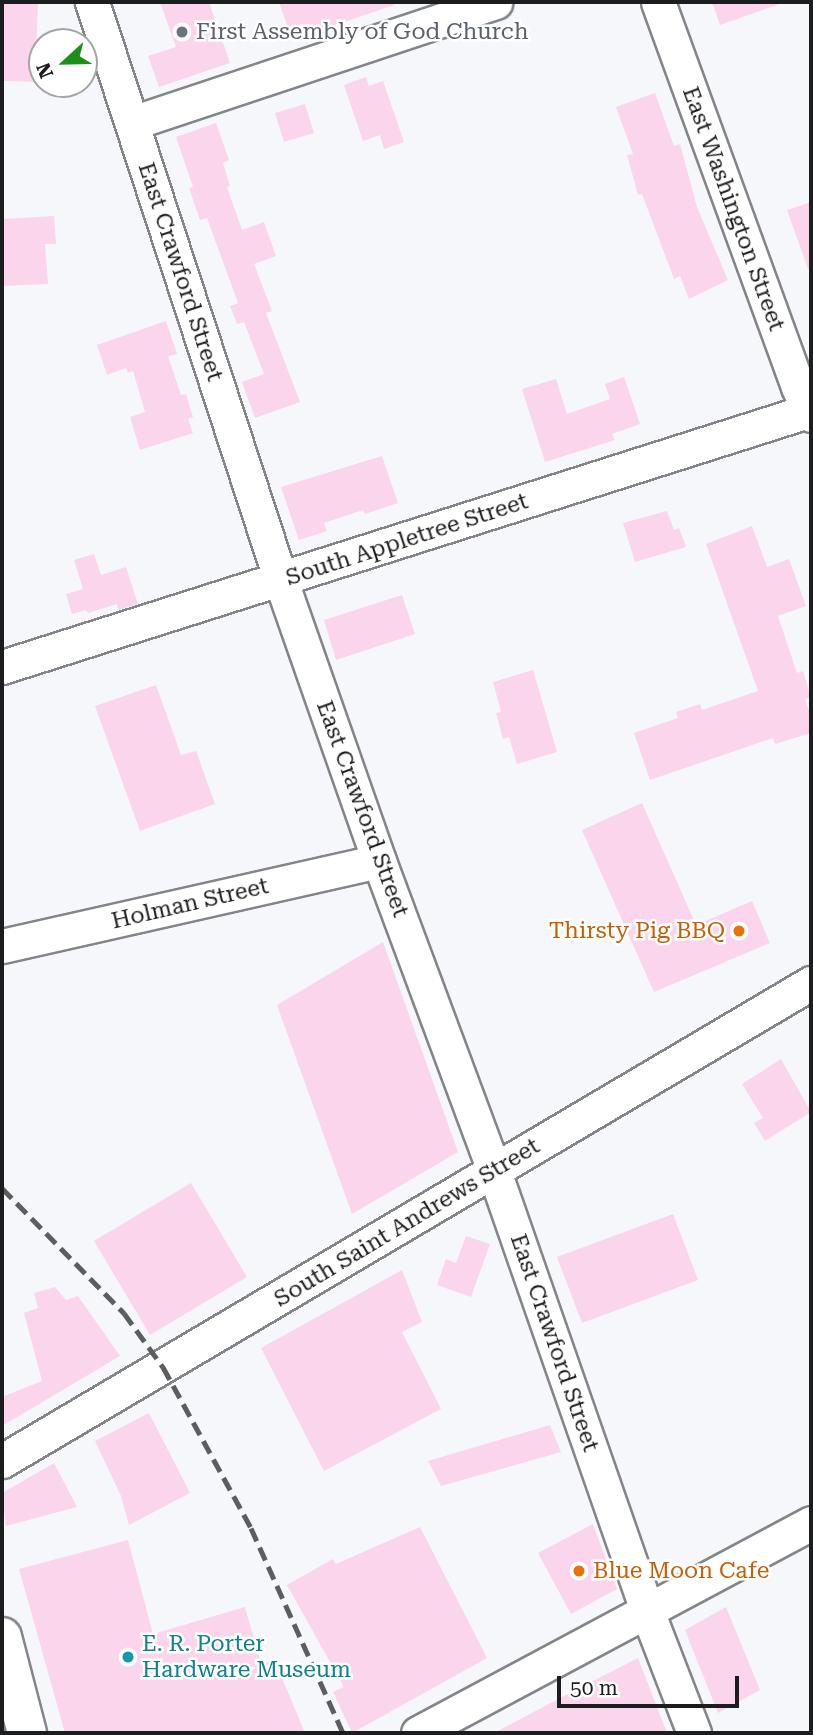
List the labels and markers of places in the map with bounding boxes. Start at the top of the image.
place label: First Assembly of God Church [196,18,528,46]
marker: First Assembly of God Church [174,24,190,40]
place label: Thirsty Pig BBQ [549,917,725,945]
marker: Thirsty Pig BBQ [731,923,747,939]
place label: Blue Moon Cafe [593,1557,769,1585]
marker: Blue Moon Cafe [571,1563,587,1579]
place label: E. R. Porter Hardware Museum [142,1630,351,1684]
marker: E. R. Porter Hardware Museum [120,1649,136,1665]

